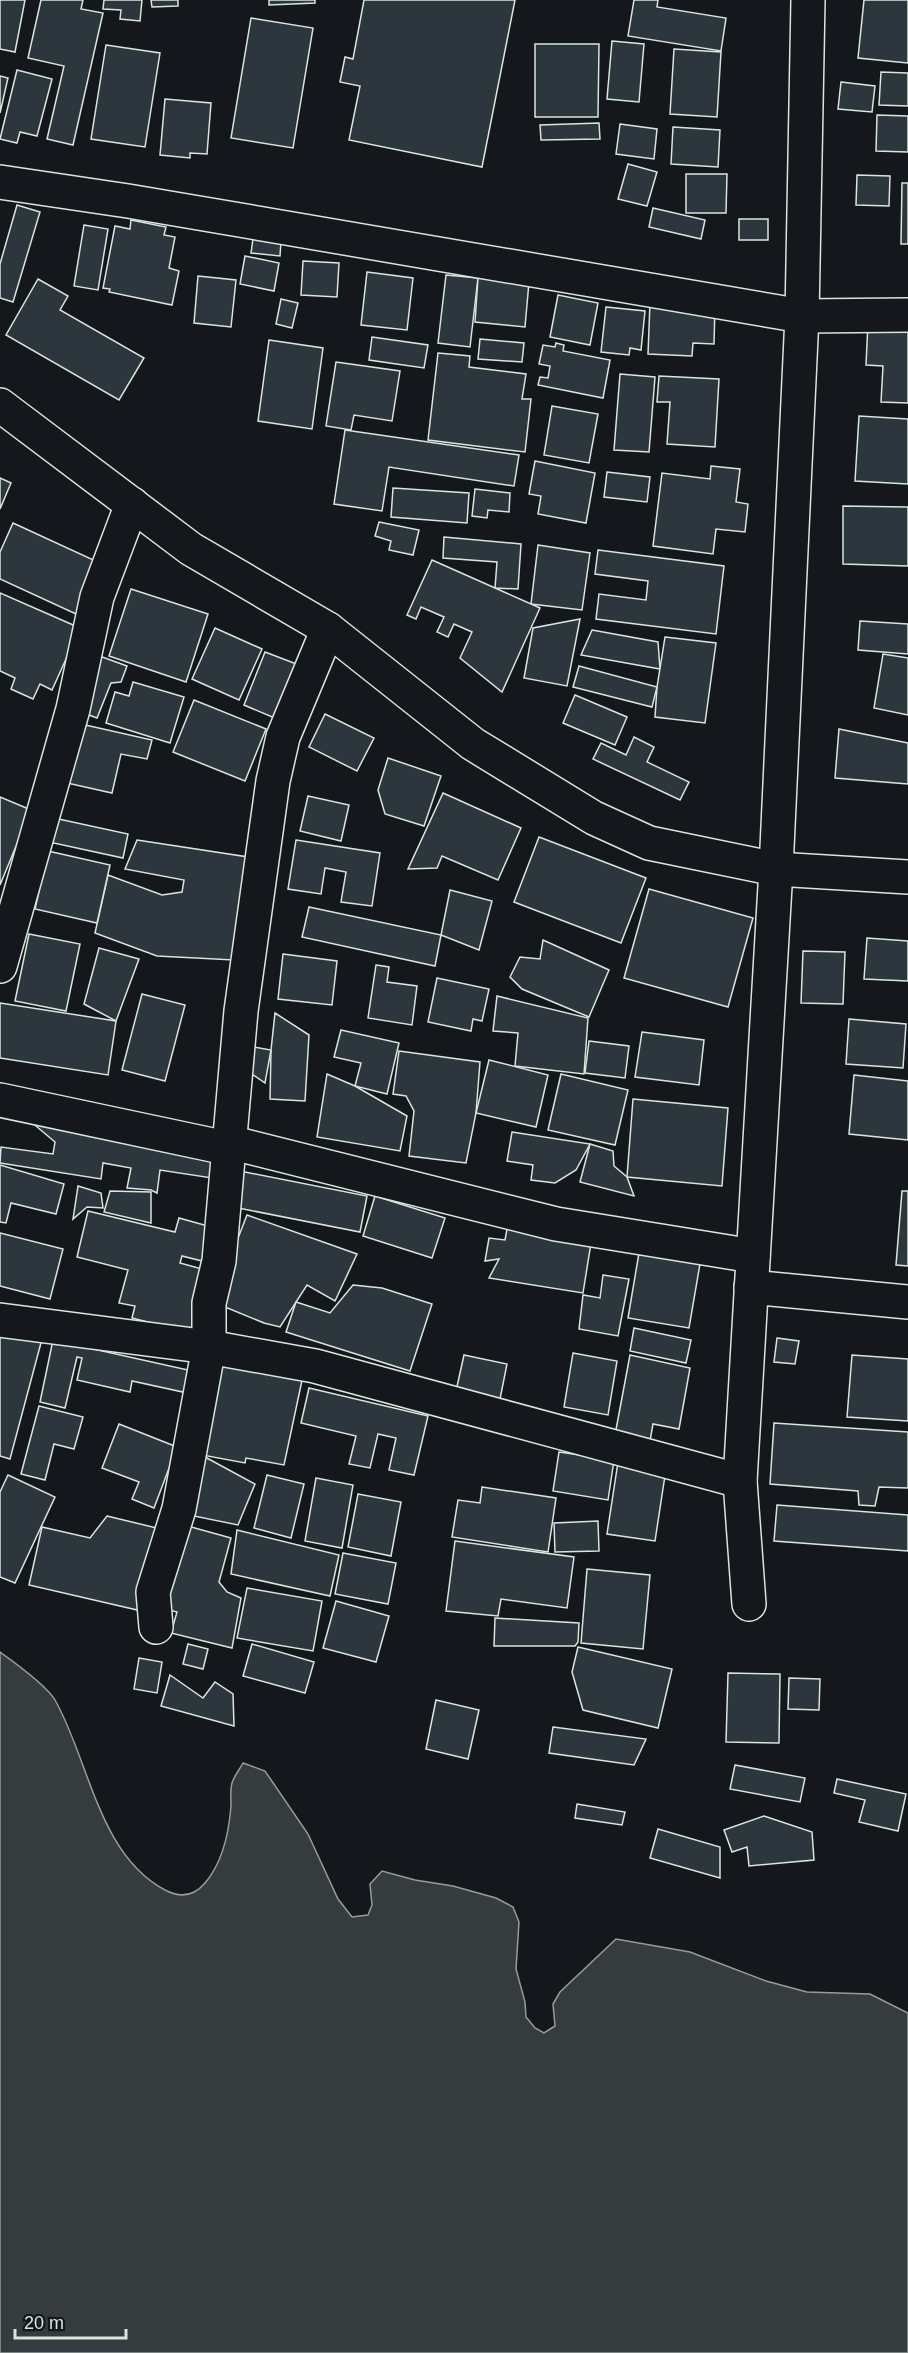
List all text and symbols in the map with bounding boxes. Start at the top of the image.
scale bar [15,2302,126,2340]
text: 20 m [24,2313,64,2333]

